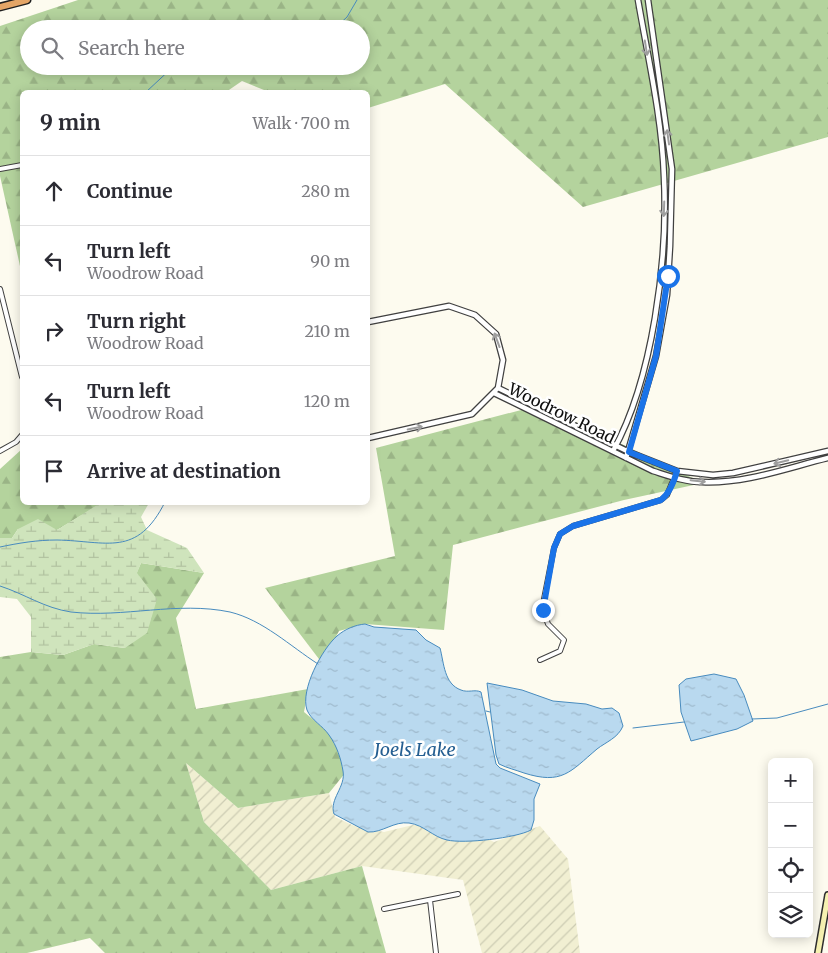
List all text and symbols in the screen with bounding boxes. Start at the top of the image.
search box [20,20,370,75]
icon: search [38,34,66,62]
text: Search here [78,36,185,60]
one-way arrow [641,40,651,56]
text: 9 min [40,109,100,136]
text: Walk · 700 m [252,113,350,133]
one-way arrow [663,129,673,145]
icon: ahead [40,177,68,205]
text: Continue [87,179,173,203]
text: 280 m [301,181,350,201]
one-way arrow [659,201,668,217]
text: Turn left [87,239,171,263]
icon: left [40,247,68,275]
text: 90 m [310,251,350,271]
text: Woodrow Road [87,263,204,283]
route start [657,265,680,288]
text: Turn right [87,309,186,333]
icon: right [40,317,68,345]
text: 210 m [305,321,350,341]
text: Woodrow Road [87,333,204,353]
one-way arrow [492,333,501,348]
street label: Woodrow Road [504,378,619,448]
text: Turn left [87,379,171,403]
icon: left [40,387,68,415]
text: 120 m [304,391,350,411]
text: Woodrow Road [87,403,204,423]
one-way arrow [407,423,423,432]
icon: arrive [40,457,68,485]
one-way arrow [773,458,789,467]
text: Arrive at destination [87,459,281,483]
one-way arrow [689,477,705,486]
route end [532,599,555,622]
water label: Joels Lake [372,738,456,761]
map controls [768,758,813,938]
button: + [768,758,813,803]
button: − [768,803,813,848]
button: locate [768,848,813,893]
button: layers [768,893,813,938]

